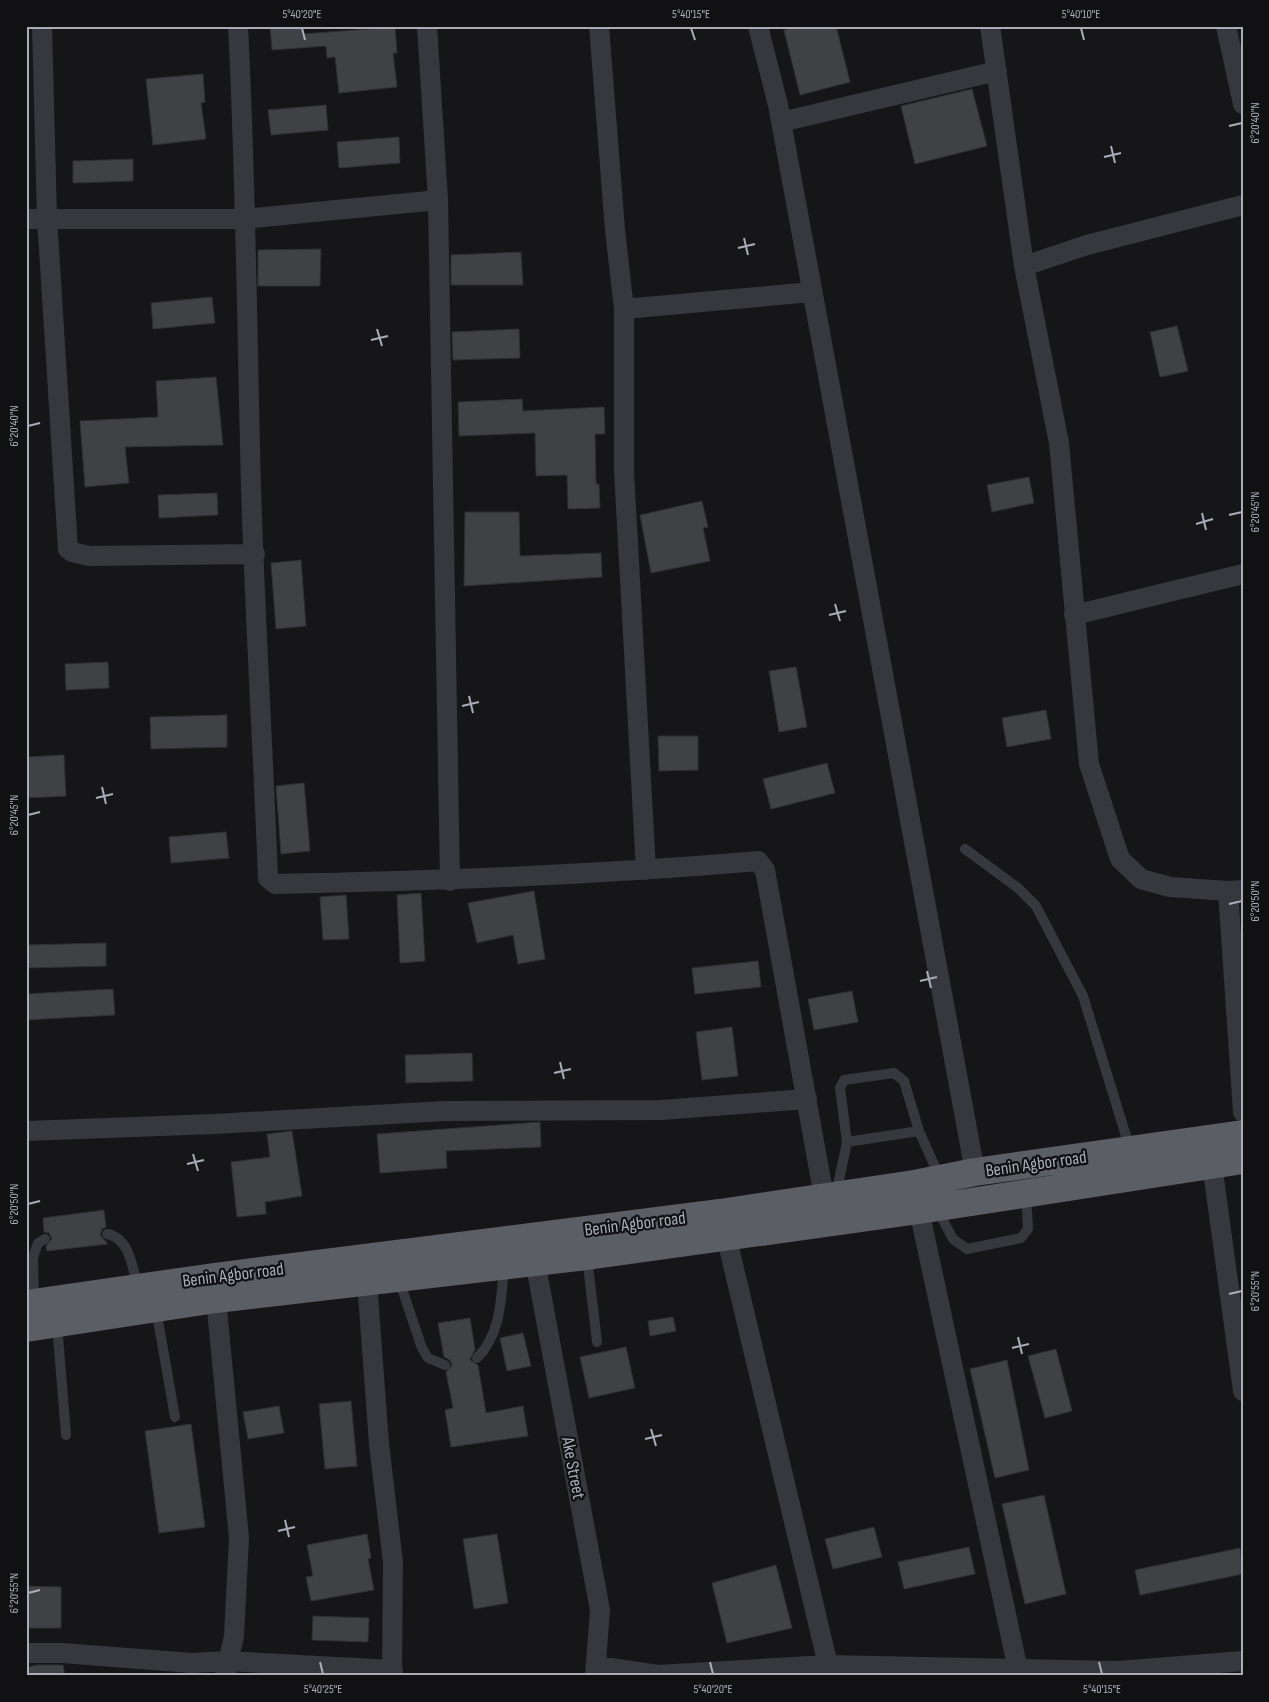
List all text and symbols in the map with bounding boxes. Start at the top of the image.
text: 5°40'20"E [282,7,322,22]
text: 5°40'15"E [672,7,710,22]
text: 5°40'10"E [1062,7,1100,22]
text: 6°20'40"N [1248,102,1263,144]
text: 6°20'40"N [7,405,22,447]
text: 6°20'45"N [1248,492,1263,532]
text: 6°20'45"N [7,795,22,835]
text: 6°20'50"N [1248,881,1263,921]
street label: Benin Agbor road [984,1147,1088,1181]
text: 6°20'50"N [7,1184,22,1224]
street label: Benin Agbor road [583,1207,687,1241]
street label: Benin Agbor road [181,1258,285,1292]
text: 6°20'55"N [1248,1271,1263,1311]
street label: Ake Street [557,1434,589,1501]
text: 6°20'55"N [7,1573,22,1613]
text: 5°40'25"E [304,1682,342,1697]
text: 5°40'20"E [693,1682,733,1697]
text: 5°40'15"E [1083,1682,1121,1697]

